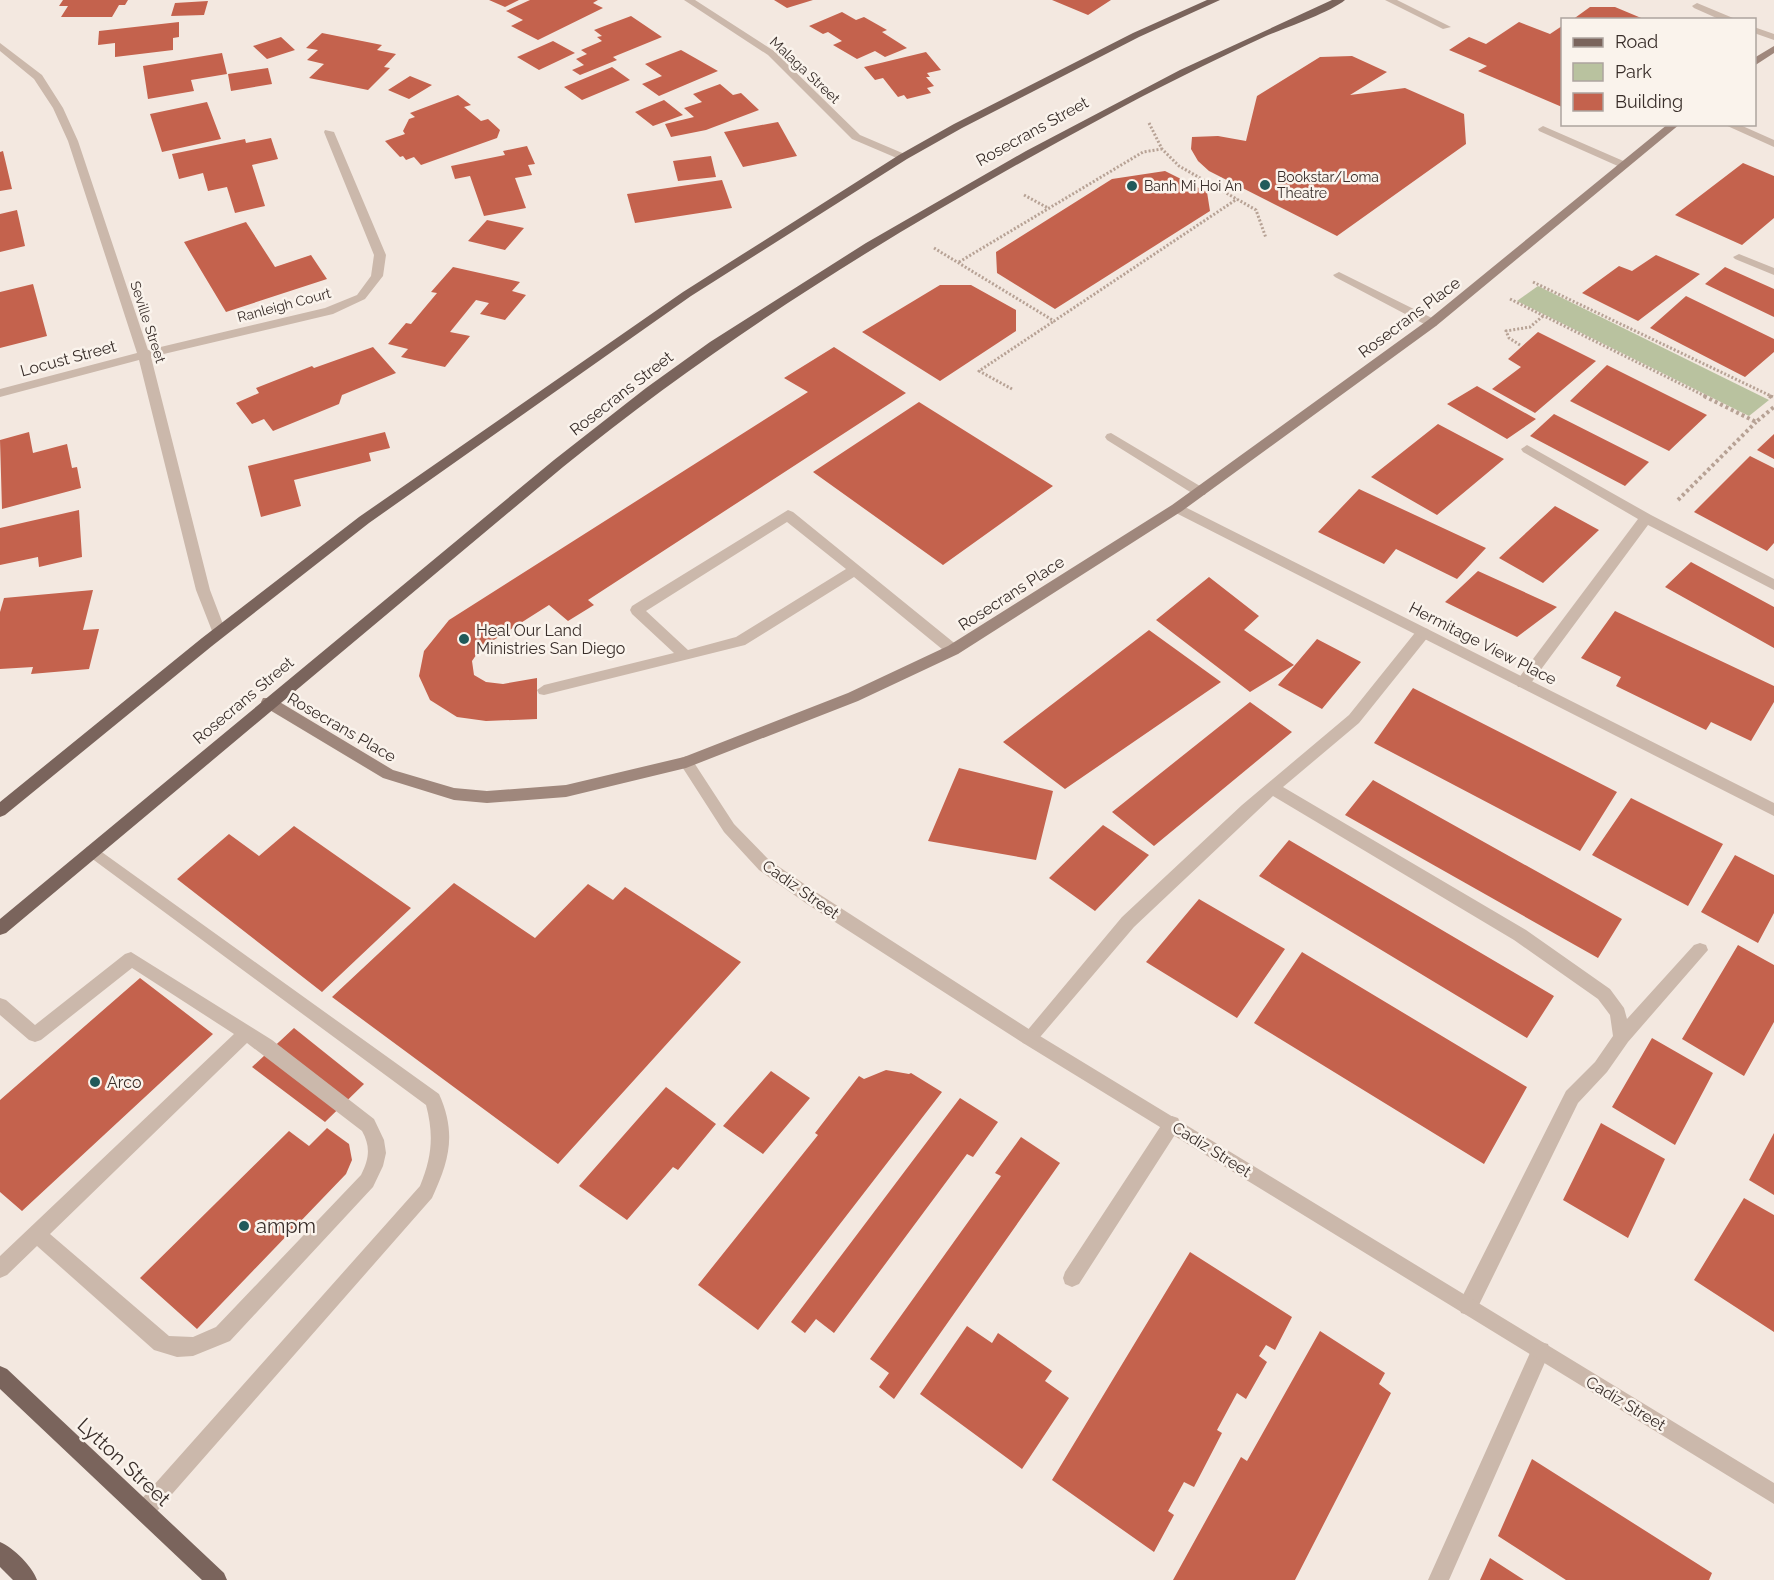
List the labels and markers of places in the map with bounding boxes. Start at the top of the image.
place label: Bookstar/Loma Theatre [1277,169,1379,201]
place label: Banh Mi Hoi An [1144,178,1242,194]
marker: Bookstar/Loma Theatre [1258,178,1272,192]
marker: Banh Mi Hoi An [1125,179,1139,193]
place label: Heal Our Land Ministries San Diego [476,621,625,658]
marker: Heal Our Land Ministries San Diego [457,632,471,646]
place label: Arco [107,1073,141,1092]
marker: Arco [88,1075,102,1089]
place label: ampm [256,1214,316,1238]
marker: ampm [237,1219,251,1233]

